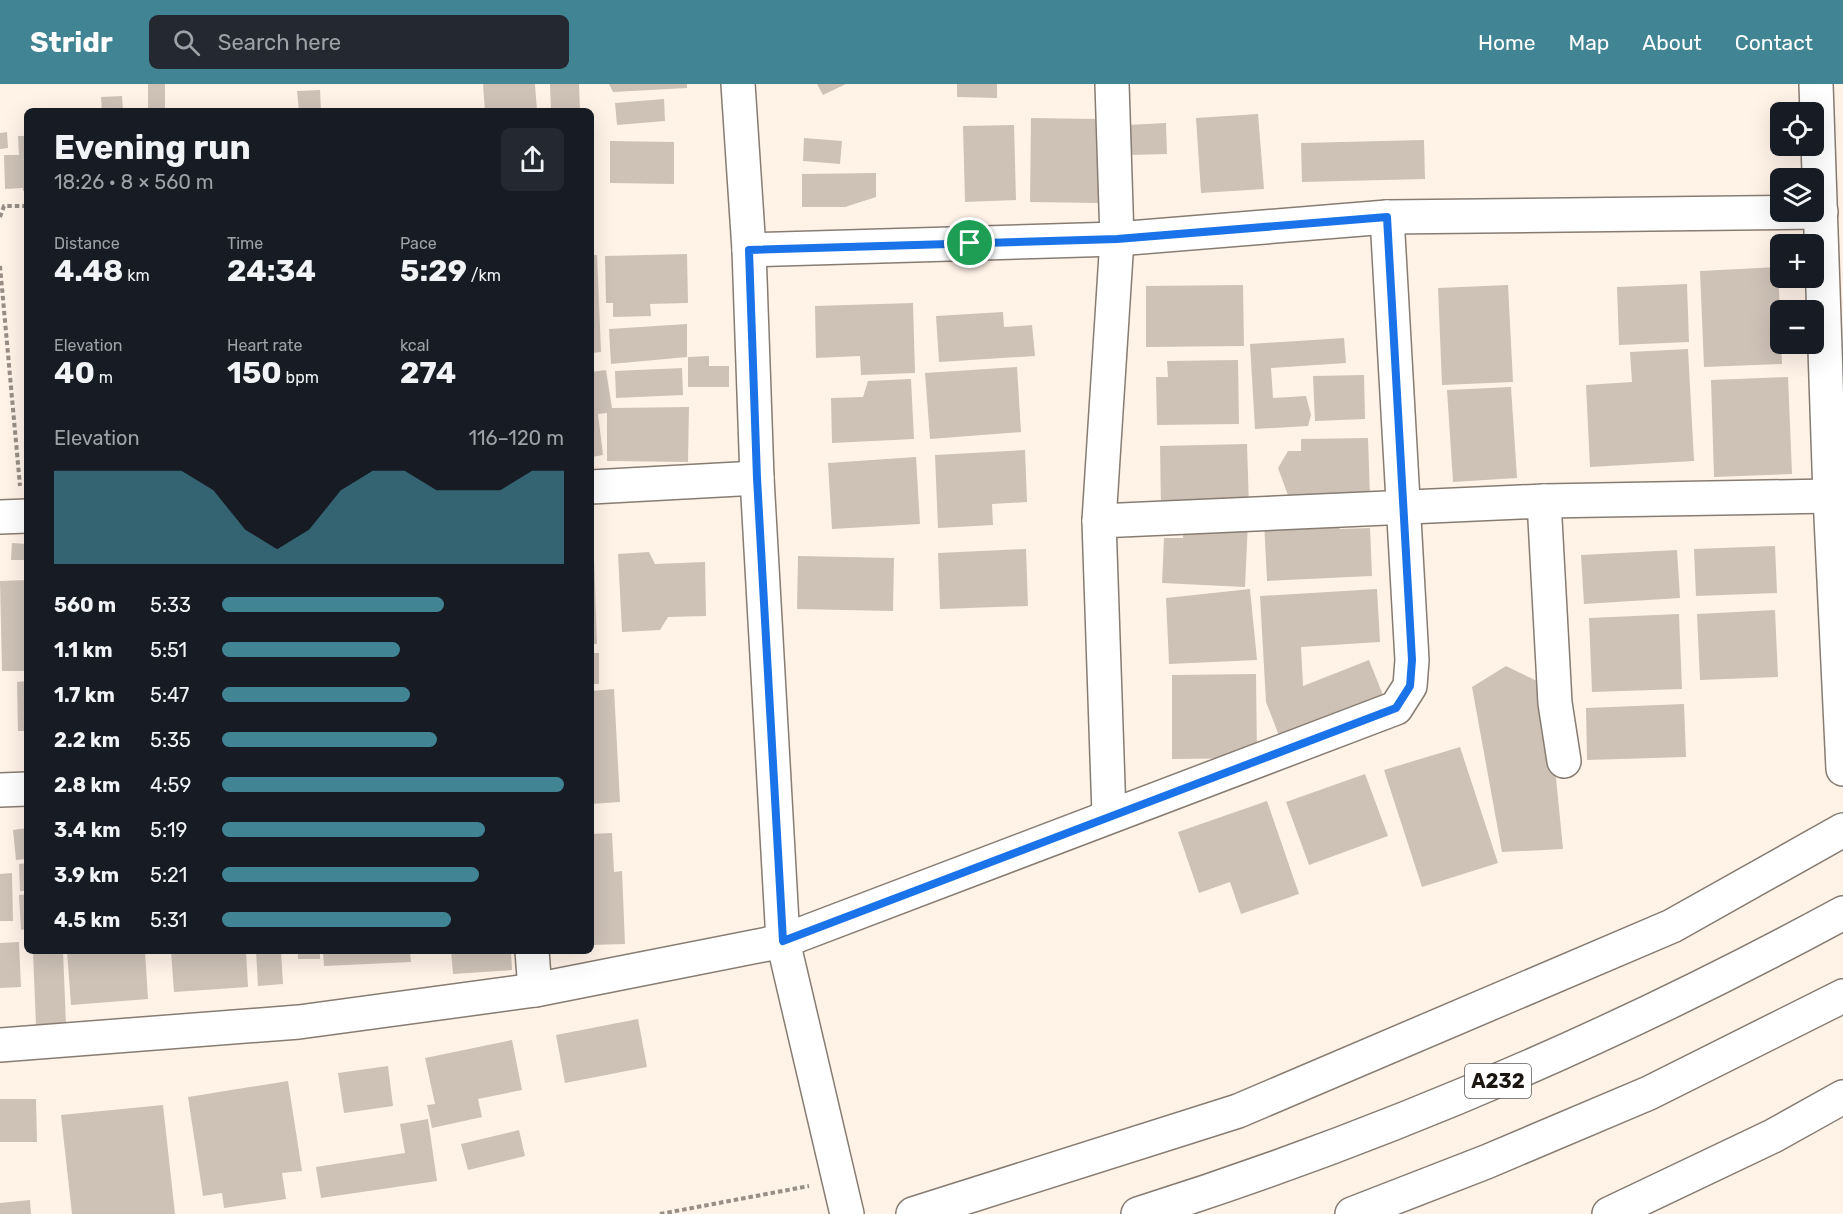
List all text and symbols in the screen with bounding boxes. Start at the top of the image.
search box [149,15,569,69]
text: Stridr [30,26,113,59]
icon: search [170,26,203,59]
text: Search here [218,29,341,56]
text: Home [1478,30,1535,55]
text: Map [1568,30,1609,55]
text: About [1642,30,1702,55]
text: Contact [1735,30,1813,55]
map controls [1770,102,1824,354]
button: locate [1770,102,1824,156]
text: Evening run [54,128,251,167]
button: share [501,128,564,191]
button: layers [1770,168,1824,222]
text: 18:26 · 8 × 560 m [54,170,214,194]
pin [944,217,995,268]
icon: arrive [953,226,986,259]
text: Distance [54,234,120,253]
text: Time [227,234,263,253]
text: Pace [400,234,437,253]
button: + [1770,234,1824,288]
text: 4.48 [54,253,123,289]
text: 24:34 [227,253,316,289]
text: 5:29 [400,253,467,289]
text: km [123,266,150,285]
text: /km [467,266,501,285]
button: − [1770,300,1824,354]
text: Elevation [54,336,123,355]
text: Heart rate [227,336,302,355]
text: kcal [400,336,429,355]
text: 40 [54,355,95,391]
text: 150 [227,355,282,391]
text: 274 [400,355,456,391]
text: m [95,368,113,387]
text: bpm [282,368,319,387]
text: Elevation [54,426,140,450]
text: 116–120 m [468,426,564,450]
text: 560 m [54,593,116,617]
text: 5:33 [150,593,191,617]
text: 1.1 km [54,638,113,662]
text: 5:51 [150,638,187,662]
text: 1.7 km [54,683,115,707]
text: 5:47 [150,683,189,707]
text: 2.2 km [54,728,120,752]
text: 5:35 [150,728,191,752]
text: 2.8 km [54,773,120,797]
text: 4:59 [150,773,191,797]
text: 3.4 km [54,818,121,842]
text: 5:19 [150,818,187,842]
text: 3.9 km [54,863,119,887]
text: 5:21 [150,863,187,887]
text: 4.5 km [54,908,120,932]
text: 5:31 [150,908,187,932]
road number: A232 [1465,1064,1531,1098]

